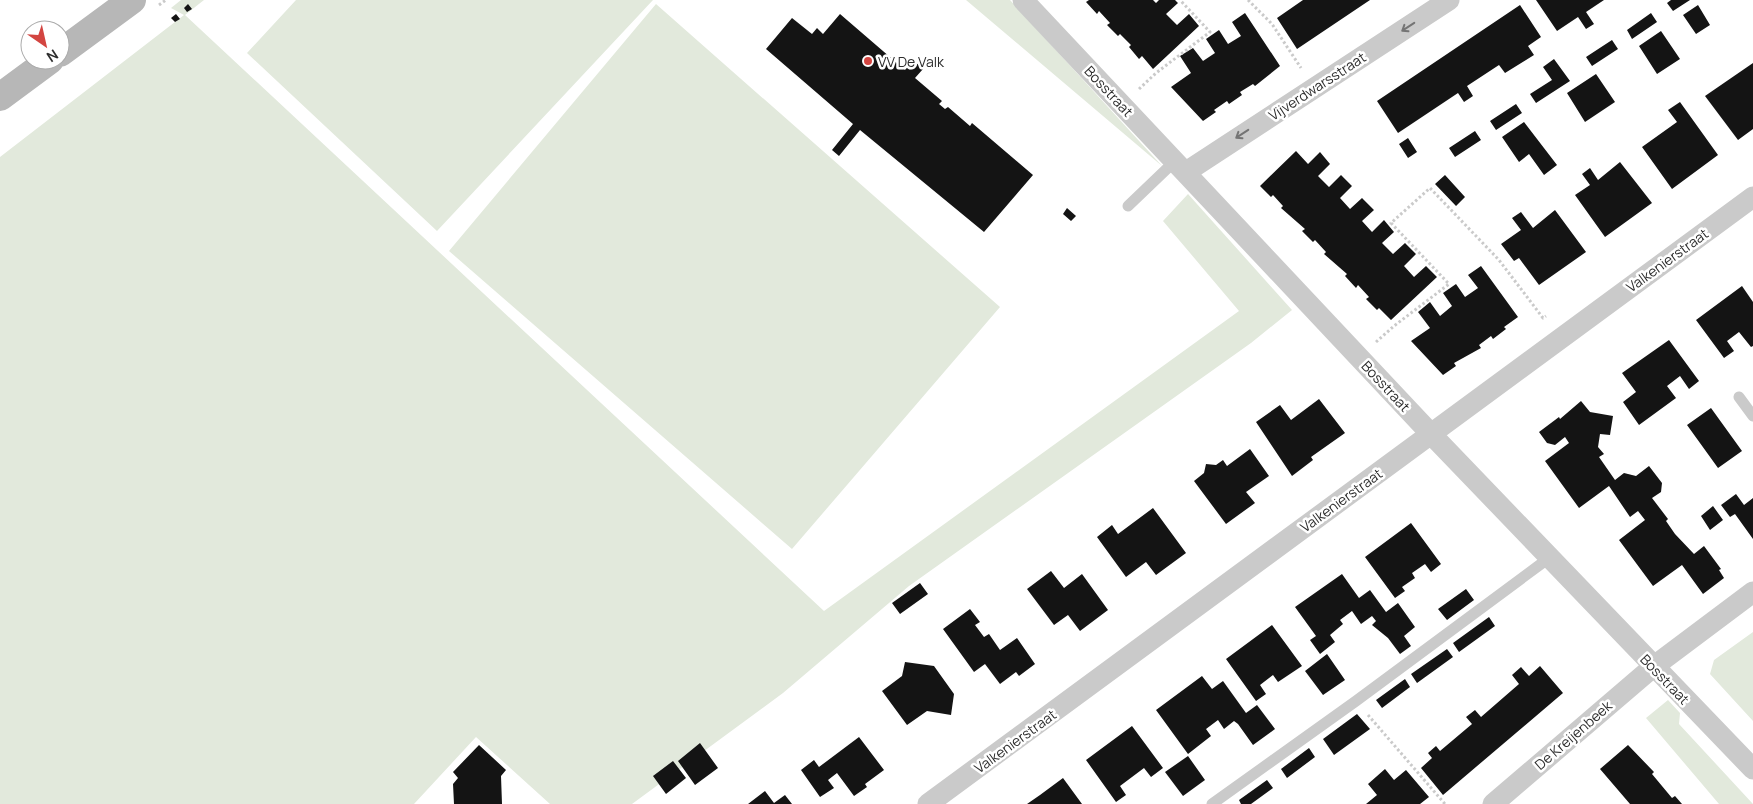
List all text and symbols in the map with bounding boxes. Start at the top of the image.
north arrow [20,20,70,70]
one-way arrow [1401,22,1415,32]
text: N [43,46,62,67]
street label: Vijverdwarsstraat [1265,47,1370,125]
place label: VV De Valk [878,52,945,71]
marker: VV De Valk [862,55,874,67]
street label: Bosstraat [1081,61,1138,121]
one-way arrow [1236,130,1250,140]
street label: Valkenierstraat [1622,224,1712,296]
street label: Bosstraat [1358,356,1415,416]
street label: Valkenierstraat [1296,464,1386,536]
street label: Bosstraat [1636,650,1694,709]
street label: De Kreijenbeek [1530,696,1616,774]
street label: Valkenierstraat [970,705,1060,777]

